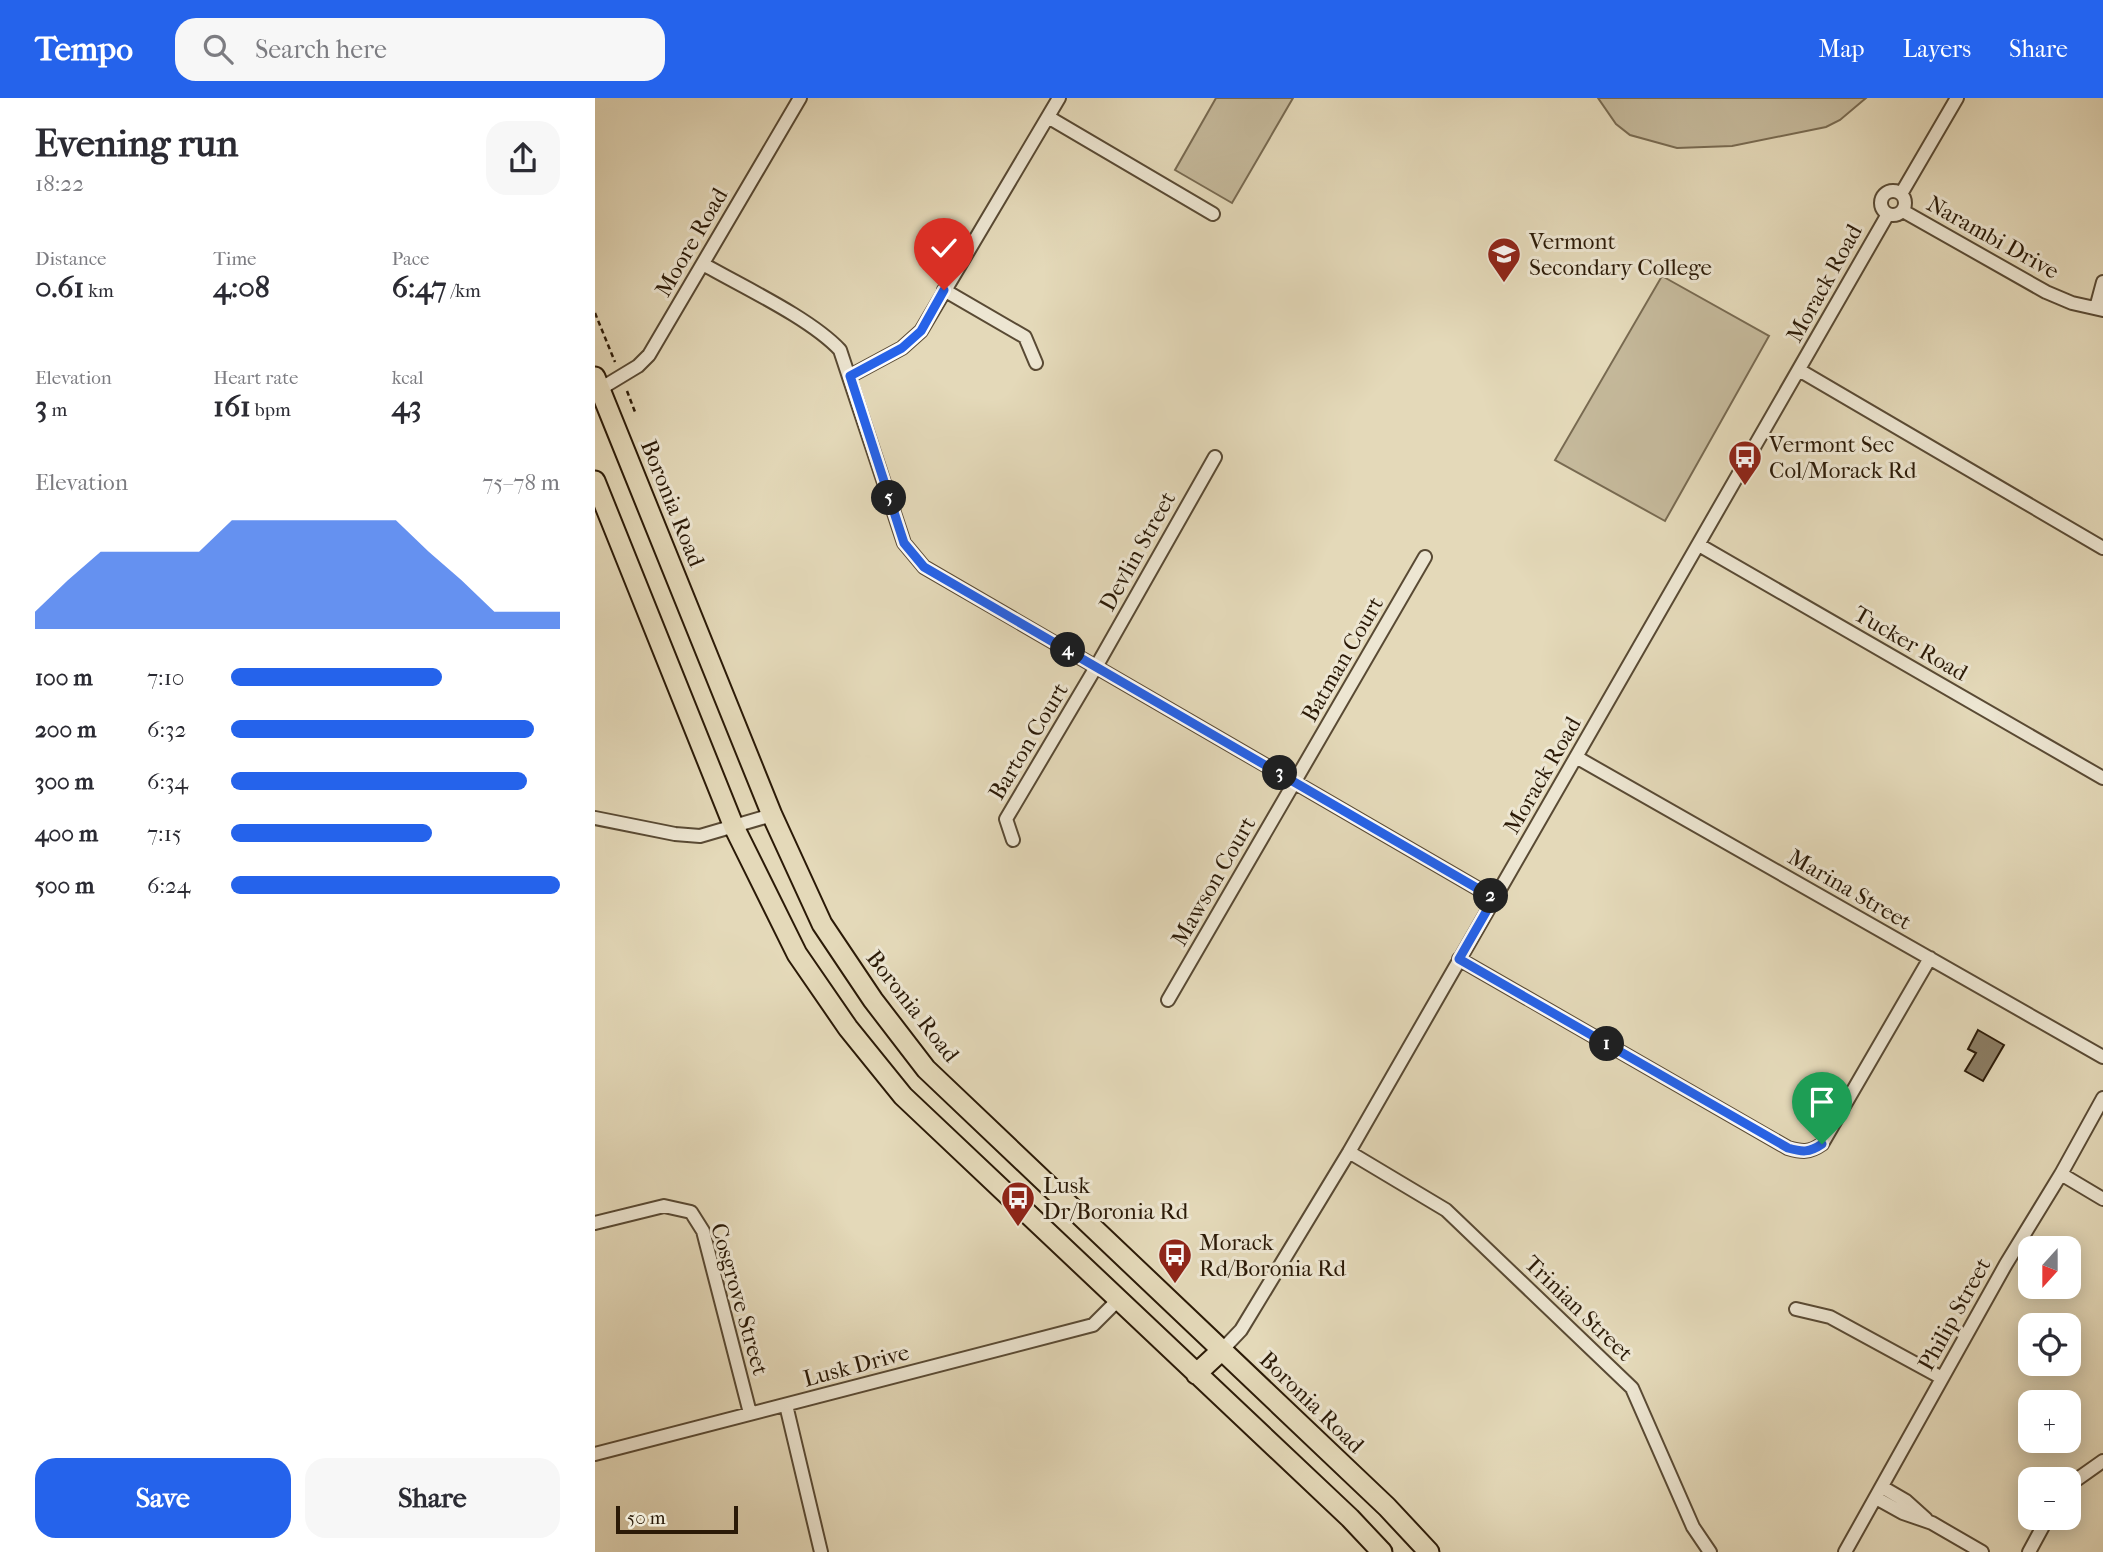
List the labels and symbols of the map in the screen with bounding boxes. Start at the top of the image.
street label: Moore Road [649,183,734,301]
street label: Narambi Drive [1922,190,2064,285]
pin [914,218,974,290]
street label: Morack Road [1781,219,1868,347]
place label: Vermont Secondary College [1528,228,1712,281]
school or university icon: Vermont Secondary College [1485,235,1523,284]
place label: Vermont Sec Col/Morack Rd [1768,431,1917,484]
street label: Boronia Road [635,436,710,571]
bus stop icon: Vermont Sec Col/Morack Rd [1726,438,1764,487]
pin: 5 [871,480,907,516]
street label: Devlin Street [1094,487,1181,616]
street label: Batman Court [1296,592,1389,727]
street label: Tucker Road [1849,600,1973,687]
pin: 4 [1051,632,1085,668]
street label: Barton Court [983,678,1074,805]
street label: Morack Road [1498,711,1587,839]
pin: 3 [1263,756,1297,790]
street label: Mawson Court [1166,812,1261,951]
street label: Marina Street [1783,843,1916,936]
pin: 2 [1473,878,1509,914]
street label: Boronia Road [861,945,965,1068]
pin: 1 [1590,1026,1625,1062]
pin [1792,1072,1852,1144]
place label: Lusk Dr/Boronia Rd [1043,1172,1189,1225]
bus stop icon: Lusk Dr/Boronia Rd [999,1179,1037,1228]
street label: Cosgrove Street [705,1220,774,1378]
place label: Morack Rd/Boronia Rd [1199,1229,1346,1282]
bus stop icon: Morack Rd/Boronia Rd [1156,1236,1194,1285]
north arrow [2018,1236,2081,1298]
street label: Trinian Street [1519,1250,1638,1367]
street label: Philip Street [1912,1253,1997,1375]
street label: Lusk Drive [800,1338,912,1393]
street label: Boronia Road [1254,1346,1370,1459]
scale bar [616,1503,739,1535]

